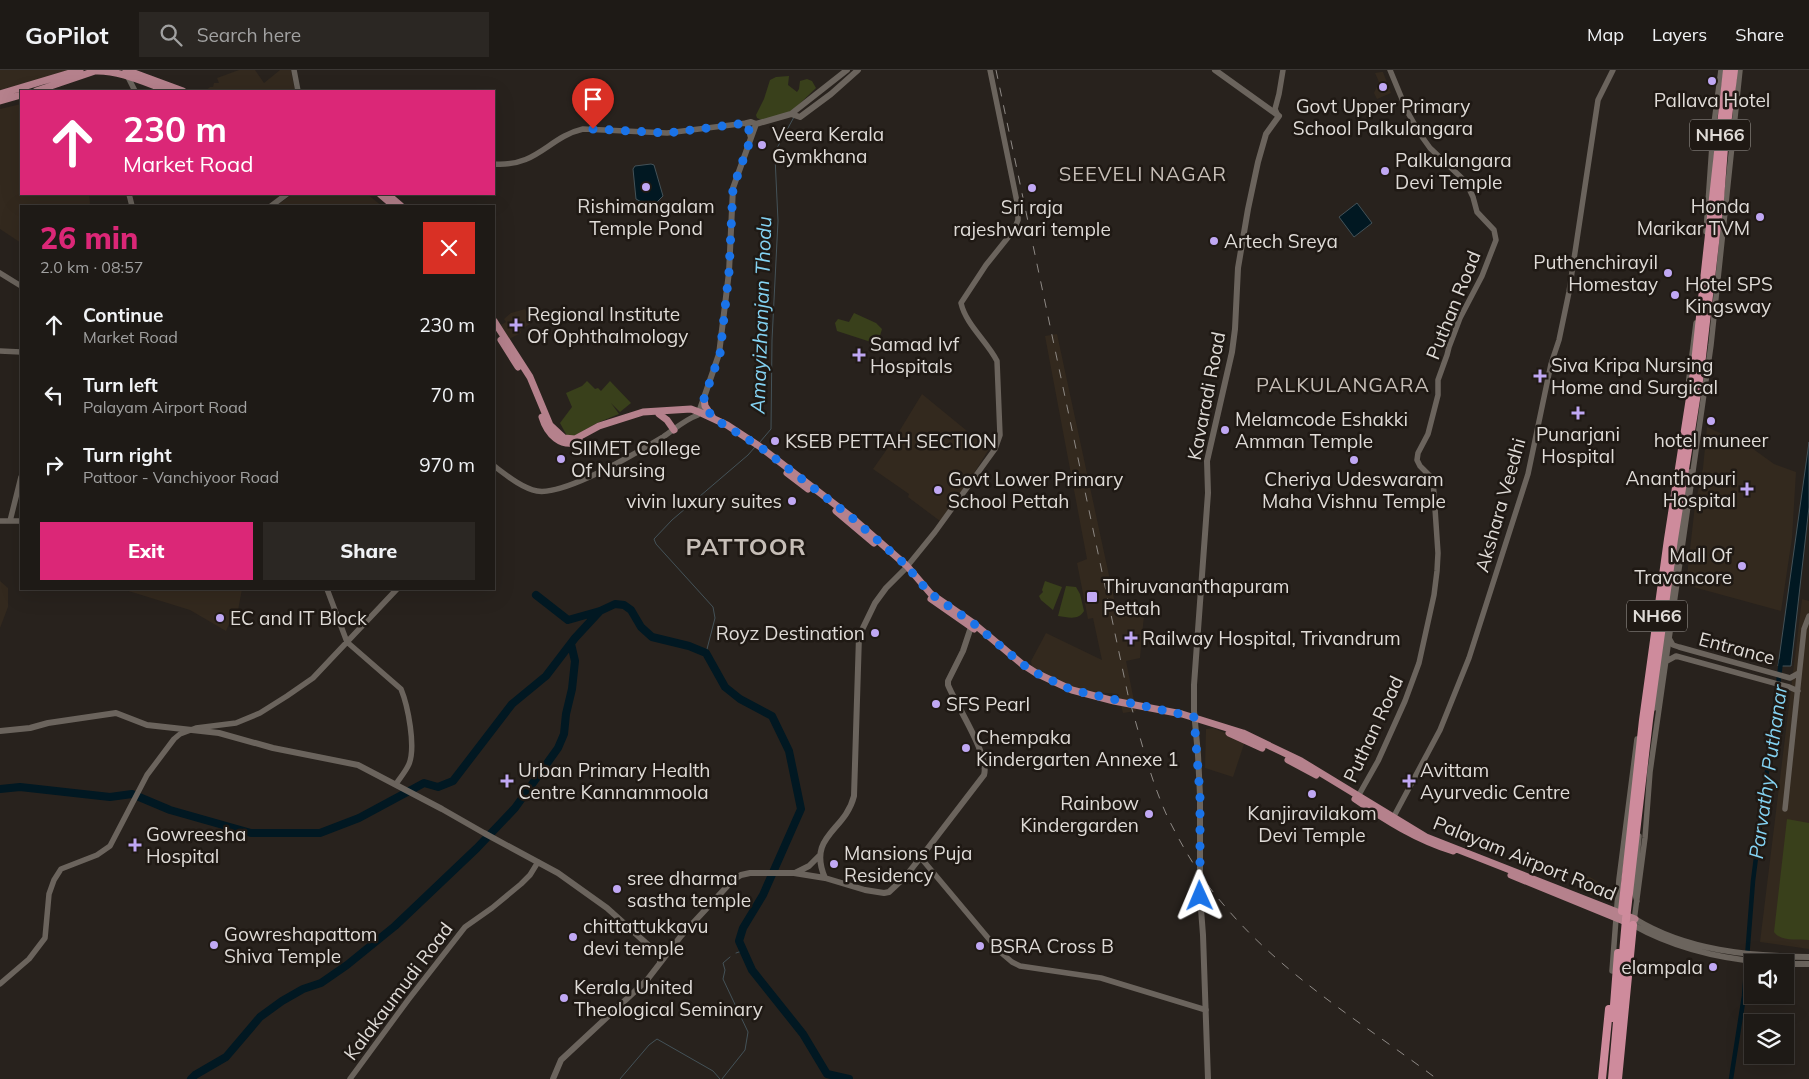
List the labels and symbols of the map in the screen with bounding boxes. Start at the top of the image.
marker: Pallava Hotel [1706,75,1718,87]
pin [572,78,614,129]
marker: Govt Upper Primary School Palkulangara [1377,81,1389,93]
place label: Pallava Hotel [1654,88,1770,112]
place label: Govt Upper Primary School Palkulangara [1293,94,1473,140]
road number: NH66 [1690,120,1750,150]
place label: Veera Kerala Gymkhana [772,122,884,168]
marker: Veera Kerala Gymkhana [756,139,768,151]
place label: Palkulangara Devi Temple [1395,148,1512,194]
district label: SEEVELI NAGAR [1059,161,1227,186]
marker: Palkulangara Devi Temple [1379,165,1391,177]
marker: Rishimangalam Temple Pond [640,181,652,193]
marker: Sri raja rajeshwari temple [1026,182,1038,194]
place label: Rishimangalam Temple Pond [577,194,715,240]
place label: Honda Marikar TVM [1637,194,1750,240]
place label: Sri raja rajeshwari temple [953,195,1111,241]
marker: Honda Marikar TVM [1754,211,1766,223]
water label: Amayizhanjan Thodu [745,216,776,415]
place label: Artech Sreya [1224,229,1338,253]
marker: Artech Sreya [1208,235,1220,247]
street label: Puthan Road [1420,247,1486,363]
place label: Puthenchirayil Homestay [1533,250,1658,296]
marker: Puthenchirayil Homestay [1662,267,1674,279]
place label: Hotel SPS Kingsway [1685,272,1773,318]
marker: Hotel SPS Kingsway [1669,289,1681,301]
place label: Regional Institute Of Ophthalmology [527,302,688,348]
marker: Regional Institute Of Ophthalmology [509,318,523,332]
street label: Kavaradi Road [1182,330,1230,462]
place label: Samad Ivf Hospitals [870,332,960,378]
marker: Samad Ivf Hospitals [852,348,866,362]
place label: Siva Kripa Nursing Home and Surgical [1551,353,1718,399]
marker: Siva Kripa Nursing Home and Surgical [1533,369,1547,383]
district label: PALKULANGARA [1256,372,1430,397]
marker: Punarjani Hospital [1571,406,1585,420]
place label: Melamcode Eshakki Amman Temple [1235,407,1408,453]
marker: hotel muneer [1705,415,1717,427]
place label: Punarjani Hospital [1536,422,1620,468]
marker: Melamcode Eshakki Amman Temple [1219,424,1231,436]
place label: hotel muneer [1654,428,1768,452]
place label: KSEB PETTAH SECTION [785,429,997,453]
marker: KSEB PETTAH SECTION [769,435,781,447]
street label: Akshara Veedhi [1469,435,1531,575]
place label: SIIMET College Of Nursing [571,436,701,482]
marker: SIIMET College Of Nursing [555,453,567,465]
marker: Cheriya Udeswaram Maha Vishnu Temple [1348,454,1360,466]
place label: Ananthapuri Hospital [1625,466,1736,512]
place label: Govt Lower Primary School Pettah [948,467,1123,513]
place label: Cheriya Udeswaram Maha Vishnu Temple [1262,467,1446,513]
marker: Ananthapuri Hospital [1740,482,1754,496]
marker: Govt Lower Primary School Pettah [932,484,944,496]
place label: vivin luxury suites [626,489,782,513]
marker: vivin luxury suites [786,495,798,507]
district label: PATTOOR [686,531,806,561]
place label: Mall Of Travancore [1634,543,1733,589]
marker: Mall Of Travancore [1736,560,1748,572]
place label: Thiruvananthapuram Pettah [1103,574,1289,620]
marker: Thiruvananthapuram Pettah [1085,590,1099,604]
road number: NH66 [1627,600,1687,632]
place label: EC and IT Block [230,606,367,630]
marker: EC and IT Block [214,612,226,624]
place label: Royz Destination [716,621,865,645]
place label: Railway Hospital, Trivandrum [1142,626,1401,650]
street label: Entrance [1696,626,1778,670]
marker: Royz Destination [869,627,881,639]
marker: Railway Hospital, Trivandrum [1124,631,1138,645]
street label: Puthan Road [1338,672,1408,786]
water label: Parvathy Puthanar [1743,683,1792,861]
place label: SFS Pearl [946,692,1030,716]
marker: SFS Pearl [930,698,942,710]
place label: Chempaka Kindergarten Annexe 1 [976,725,1179,771]
marker: Chempaka Kindergarten Annexe 1 [960,742,972,754]
place label: Urban Primary Health Centre Kannammoola [518,758,710,804]
place label: Avittam Ayurvedic Centre [1420,758,1570,804]
marker: Urban Primary Health Centre Kannammoola [500,774,514,788]
marker: Avittam Ayurvedic Centre [1402,774,1416,788]
marker: Kanjiravilakom Devi Temple [1306,788,1318,800]
place label: Rainbow Kindergarden [1020,791,1139,837]
place label: Kanjiravilakom Devi Temple [1247,801,1377,847]
marker: Rainbow Kindergarden [1143,808,1155,820]
street label: Palayam Airport Road [1430,810,1620,906]
place label: Gowreesha Hospital [146,822,247,868]
marker: Gowreesha Hospital [128,838,142,852]
place label: Mansions Puja Residency [844,841,972,887]
marker: Mansions Puja Residency [828,858,840,870]
place label: sree dharma sastha temple [627,866,751,912]
position arrow [1173,869,1225,921]
marker: sree dharma sastha temple [611,883,623,895]
place label: chittattukkavu devi temple [583,914,708,960]
street label: Kalakaumudi Road [338,917,458,1065]
place label: Gowreshapattom Shiva Temple [224,922,377,968]
marker: chittattukkavu devi temple [567,931,579,943]
place label: BSRA Cross B [990,934,1114,958]
marker: Gowreshapattom Shiva Temple [208,939,220,951]
marker: BSRA Cross B [974,940,986,952]
place label: elampala [1621,955,1703,979]
marker: elampala [1707,961,1719,973]
place label: Kerala United Theological Seminary [574,975,763,1021]
marker: Kerala United Theological Seminary [558,992,570,1004]

